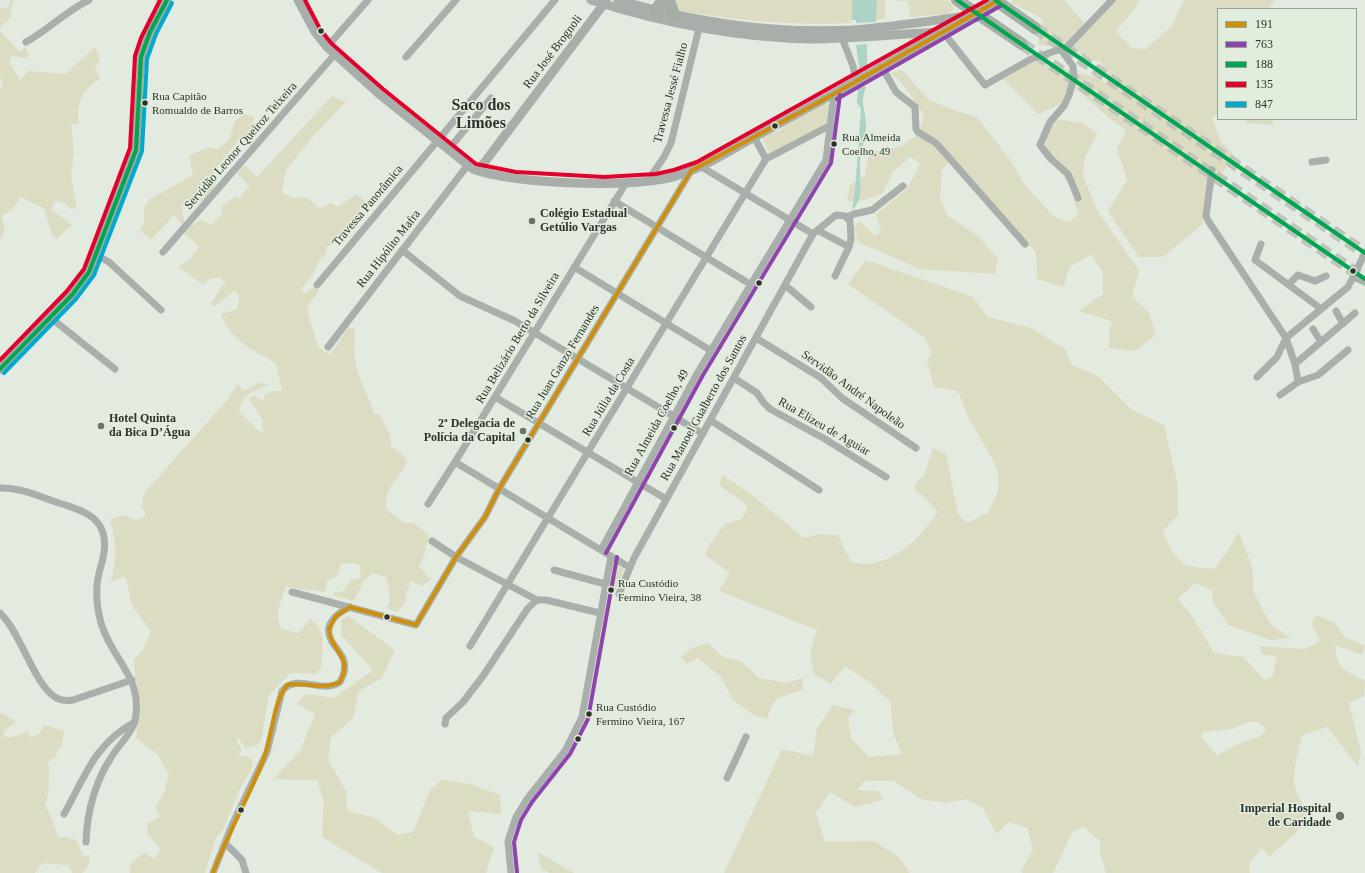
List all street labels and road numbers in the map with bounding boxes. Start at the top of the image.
street label: Rua José Brognoli [521,12,585,92]
street label: Travessa Jessé Fialho [651,41,691,145]
street label: Servidão Leonor Queiroz Teixeira [182,79,300,213]
street label: Travessa Panorâmica [330,162,406,250]
street label: Rua Hipólito Mafra [354,207,424,291]
street label: Rua Belizário Berto da Silveira [473,270,563,406]
street label: Rua Juan Ganzo Fernandes [523,302,603,422]
street label: Rua Manoel Gualberto dos Santos [658,333,750,483]
street label: Servidão André Napoleão [798,348,908,432]
street label: Rua Júlia da Costa [580,355,638,439]
street label: Rua Almeida Coelho, 49 [622,367,692,479]
street label: Rua Elizeu de Aguiar [776,395,872,459]

